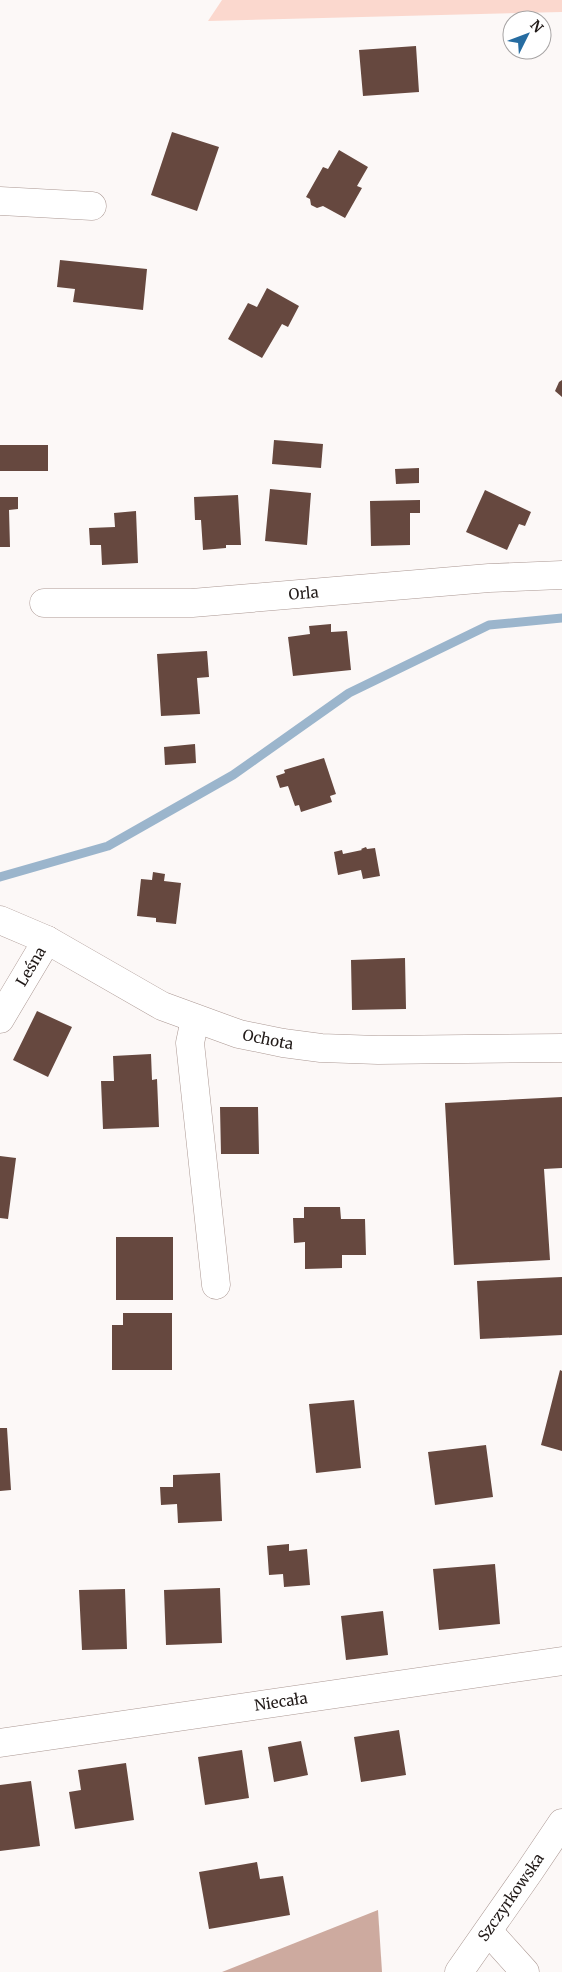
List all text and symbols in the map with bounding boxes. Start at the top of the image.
north arrow [502,10,552,60]
text: N [526,16,547,36]
street label: Orla [288,582,319,604]
street label: Leśna [12,943,50,990]
street label: Ochota [241,1025,294,1053]
street label: Niecała [253,1688,309,1715]
street label: Szczyrkowska [473,1849,548,1945]

